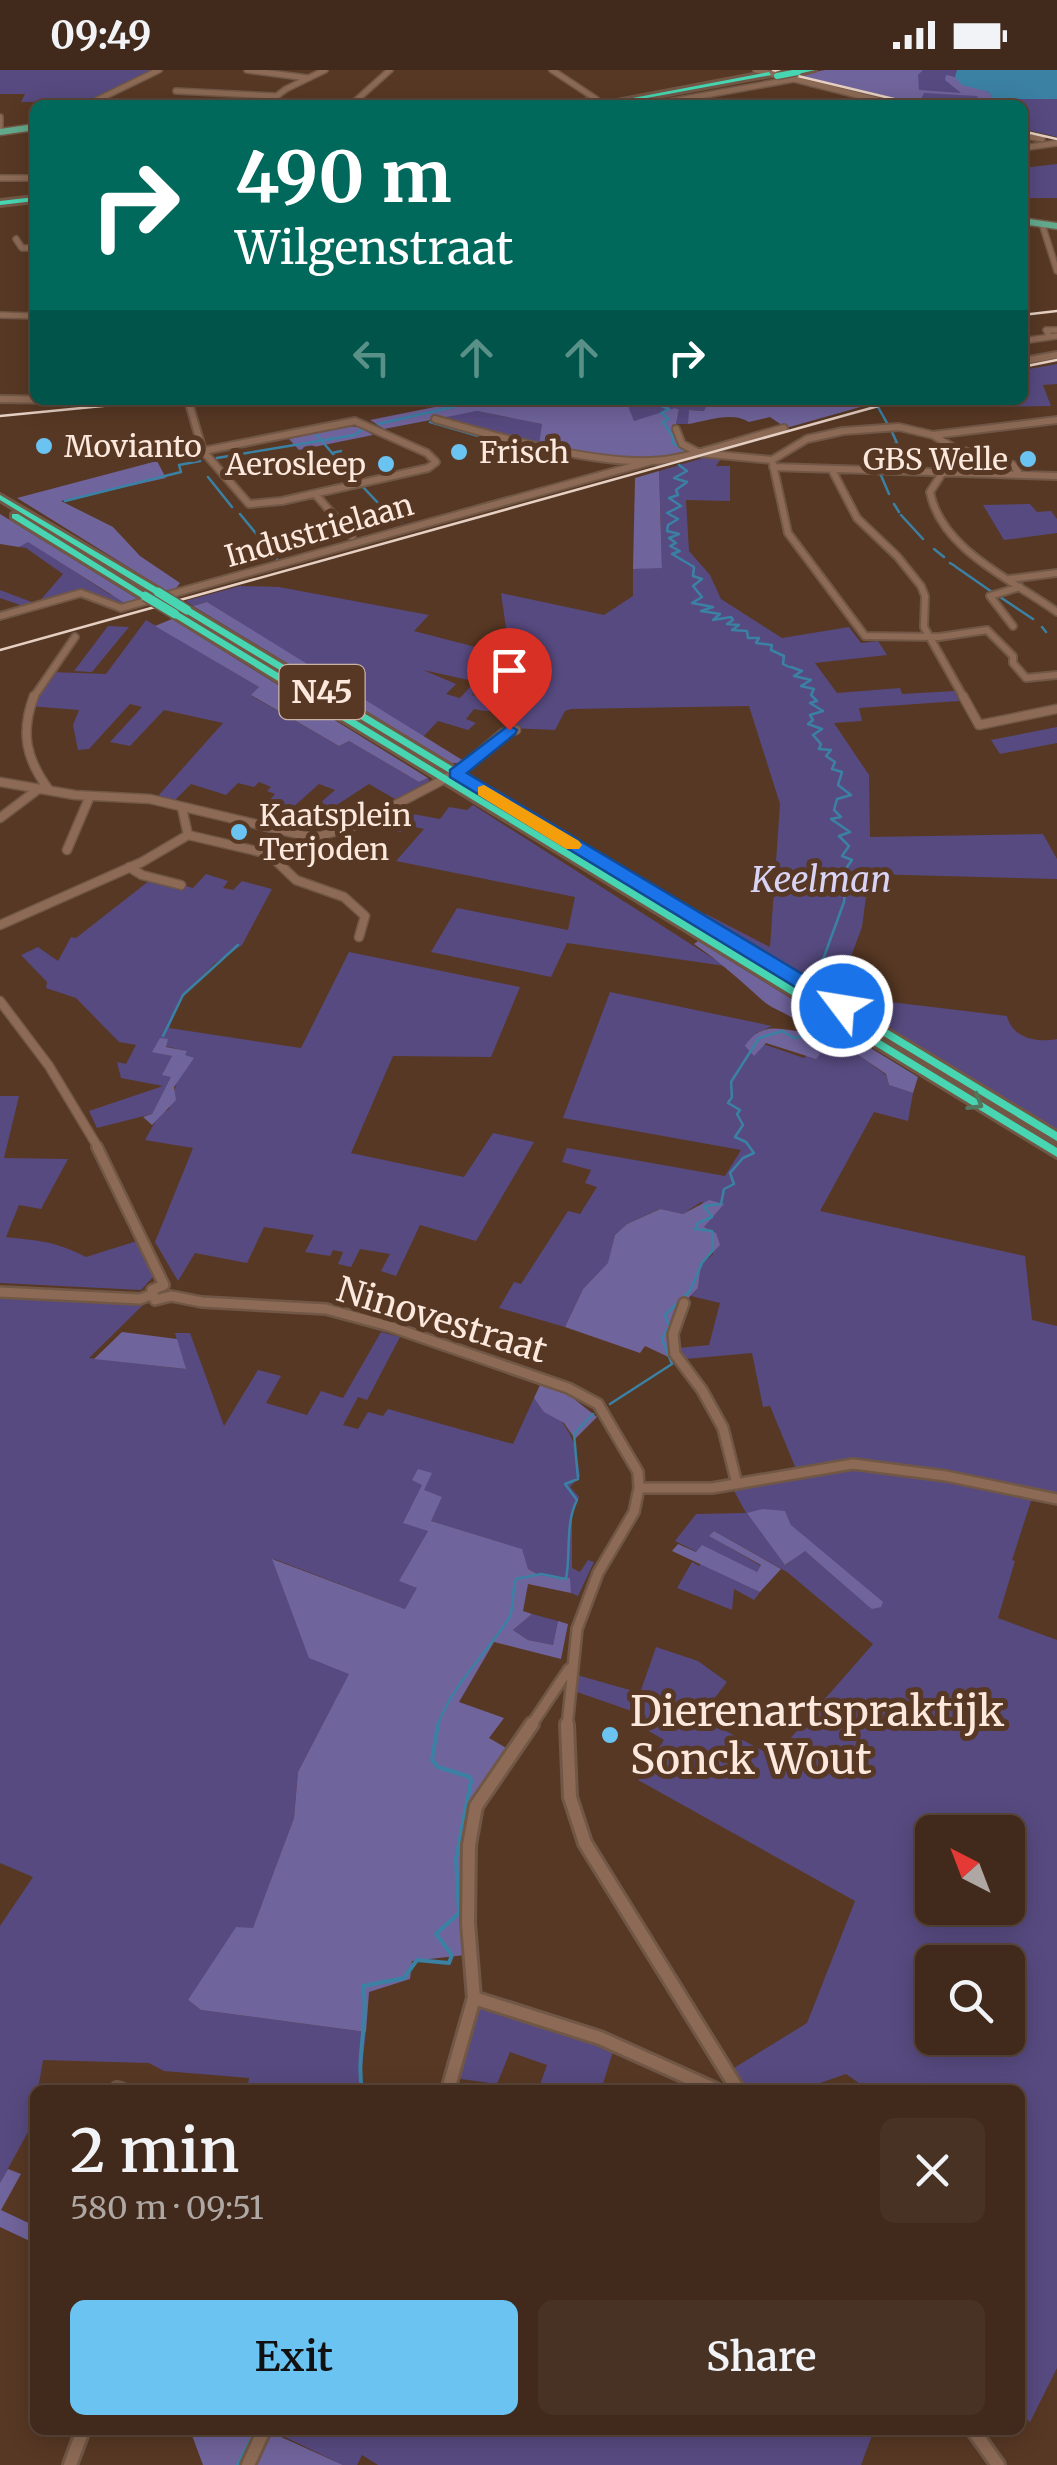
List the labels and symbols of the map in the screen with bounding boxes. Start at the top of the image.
place label: Movianto [64,427,202,465]
place label: Frisch [479,433,569,471]
marker: Movianto [33,435,55,457]
place label: GBS Welle [863,440,1008,478]
marker: Frisch [448,441,470,463]
place label: Aerosleep [224,445,366,483]
marker: GBS Welle [1017,448,1039,470]
marker: Aerosleep [375,453,397,475]
street label: Industrielaan [220,485,418,575]
pin [467,628,552,731]
road number: N45 [280,665,364,719]
place label: Kaatsplein Terjoden [259,796,412,868]
marker: Kaatsplein Terjoden [228,821,250,843]
park label: Keelman [750,858,891,902]
position arrow [790,954,894,1058]
one-way arrow [965,1091,983,1110]
street label: Ninovestraat [332,1267,553,1373]
place label: Dierenartspraktijk Sonck Wout [630,1685,1005,1785]
marker: Dierenartspraktijk Sonck Wout [599,1724,621,1746]
north arrow [915,1815,1025,1925]

